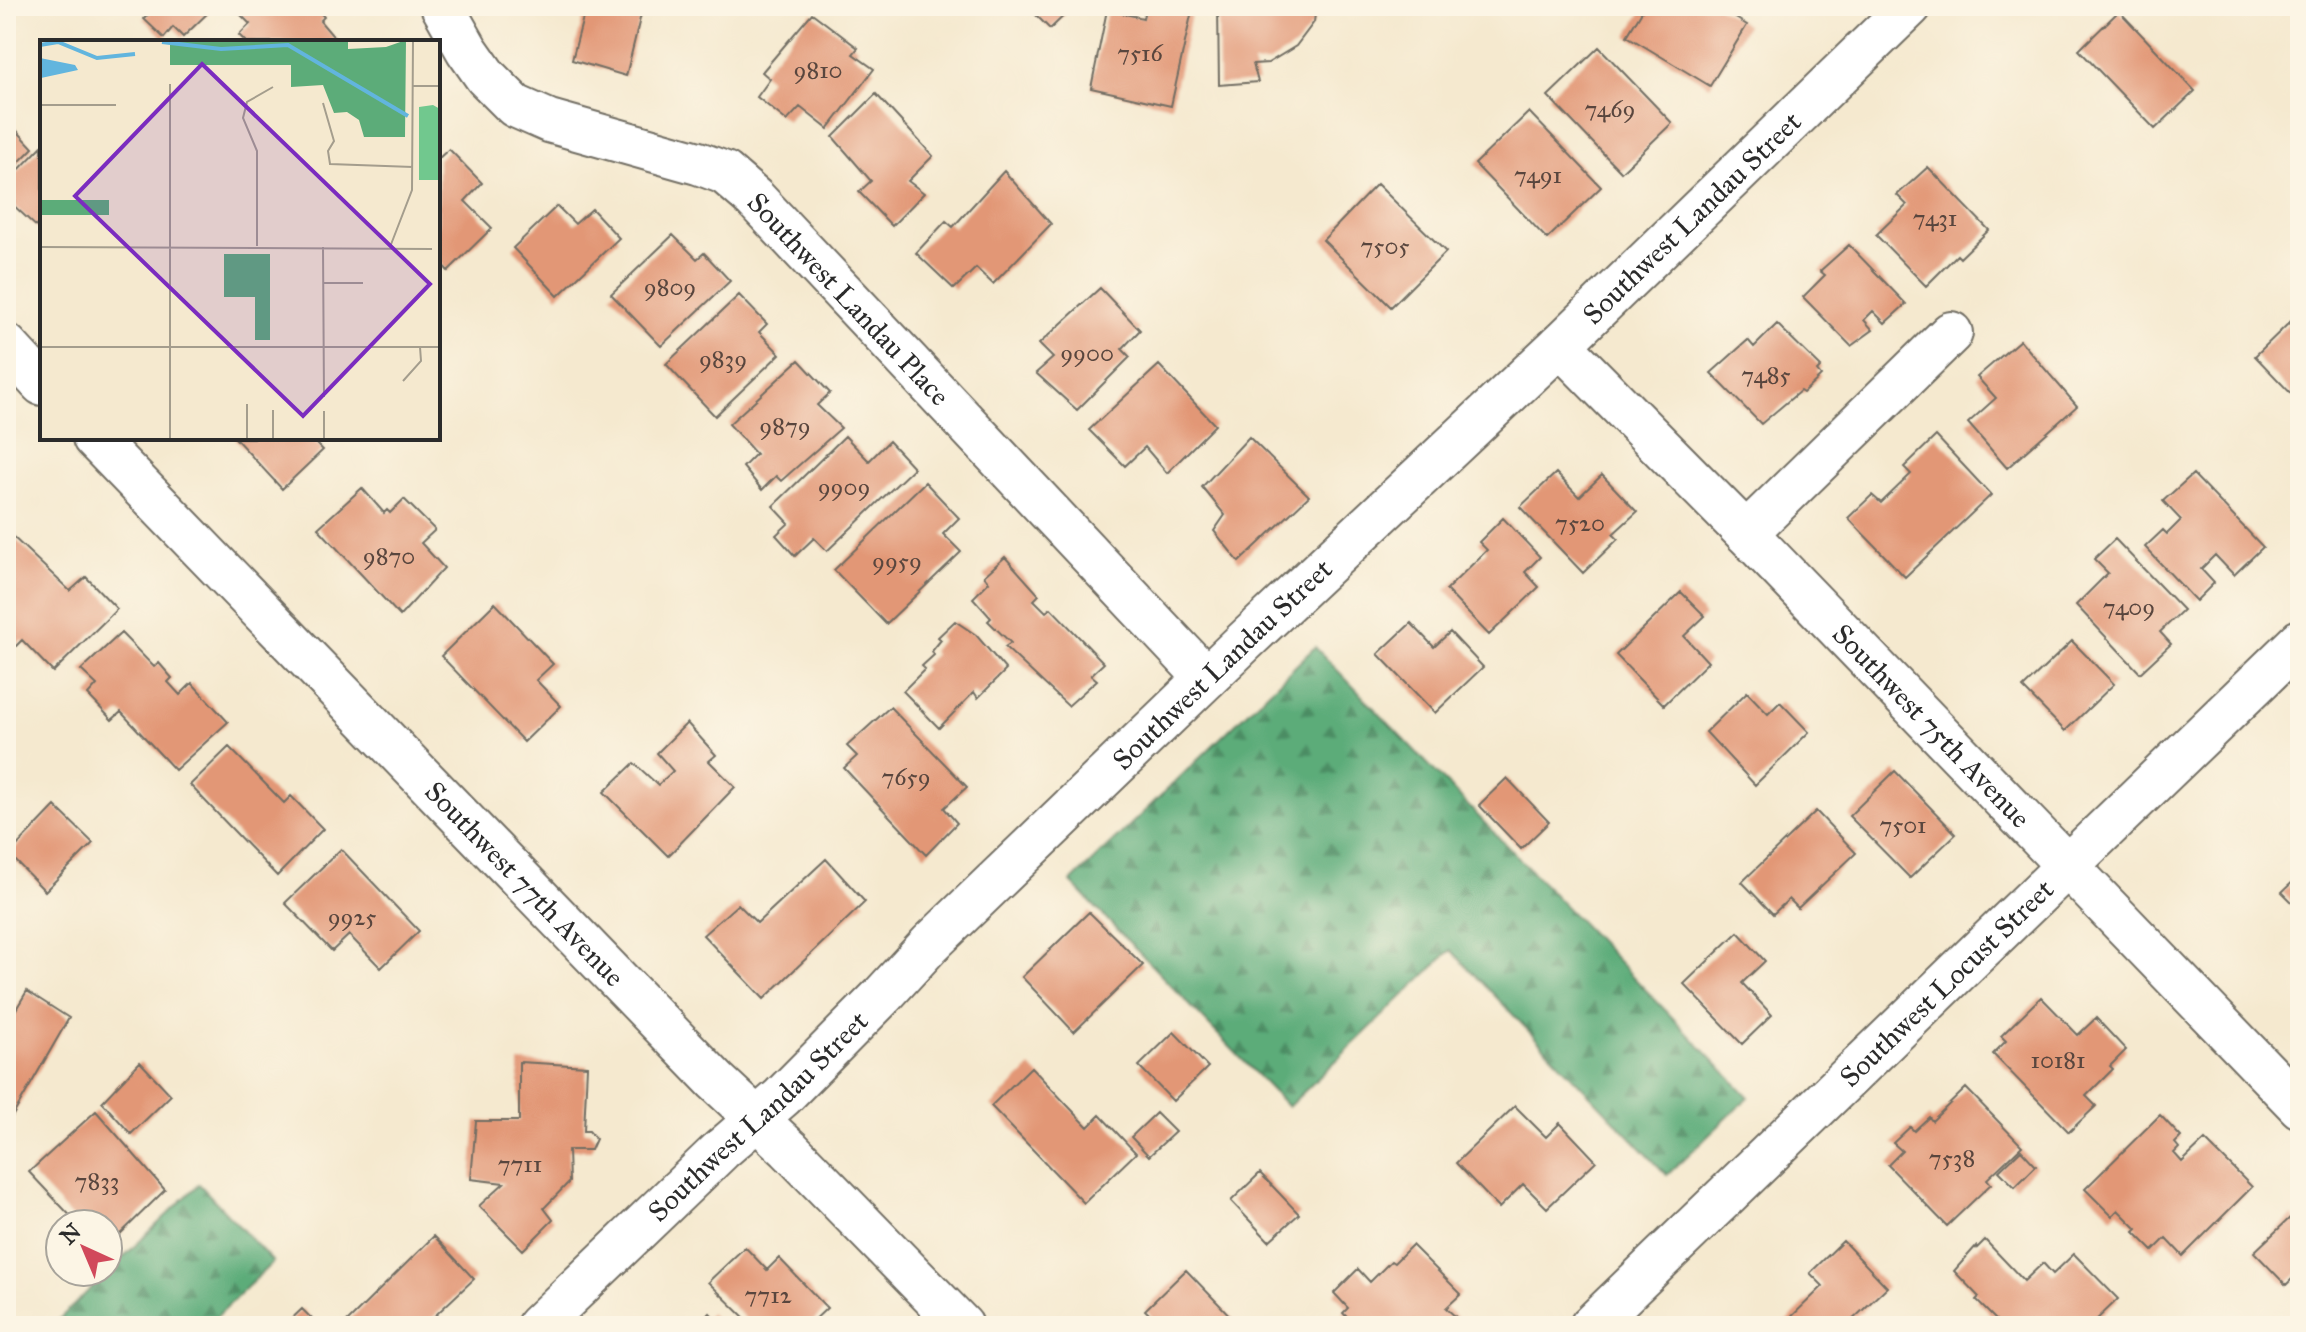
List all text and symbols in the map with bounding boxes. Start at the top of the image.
house number: 7516 [1117,38,1164,68]
inset map [40,40,440,440]
house number: 9810 [794,55,843,85]
house number: 7469 [1585,94,1635,124]
street label: Southwest Landau Street [1575,104,1808,331]
house number: 7491 [1514,160,1562,190]
street label: Southwest Landau Place [740,185,958,413]
house number: 7431 [1913,203,1957,233]
house number: 7505 [1360,231,1410,261]
house number: 9809 [644,272,696,302]
house number: 9900 [1060,338,1114,368]
house number: 9839 [699,344,747,374]
house number: 7485 [1741,360,1791,390]
house number: 9879 [759,411,811,441]
house number: 9909 [818,472,870,502]
house number: 7520 [1555,508,1605,538]
house number: 9870 [363,541,415,571]
house number: 9959 [872,546,922,576]
street label: Southwest Landau Street [1105,551,1339,777]
house number: 7409 [2103,592,2155,622]
street label: Southwest 75th Avenue [1825,616,2038,835]
house number: 7659 [881,762,931,792]
street label: Southwest 77th Avenue [418,774,632,994]
house number: 7501 [1879,810,1927,840]
street label: Southwest Locust Street [1832,871,2061,1094]
house number: 9925 [328,902,376,932]
street label: Southwest Landau Street [640,1003,875,1229]
house number: 10181 [2031,1045,2085,1075]
house number: 7538 [1929,1143,1975,1173]
house number: 7711 [498,1149,542,1179]
house number: 7833 [75,1166,119,1196]
north arrow [44,1208,124,1288]
text: N [54,1218,87,1250]
house number: 7712 [745,1280,792,1310]

